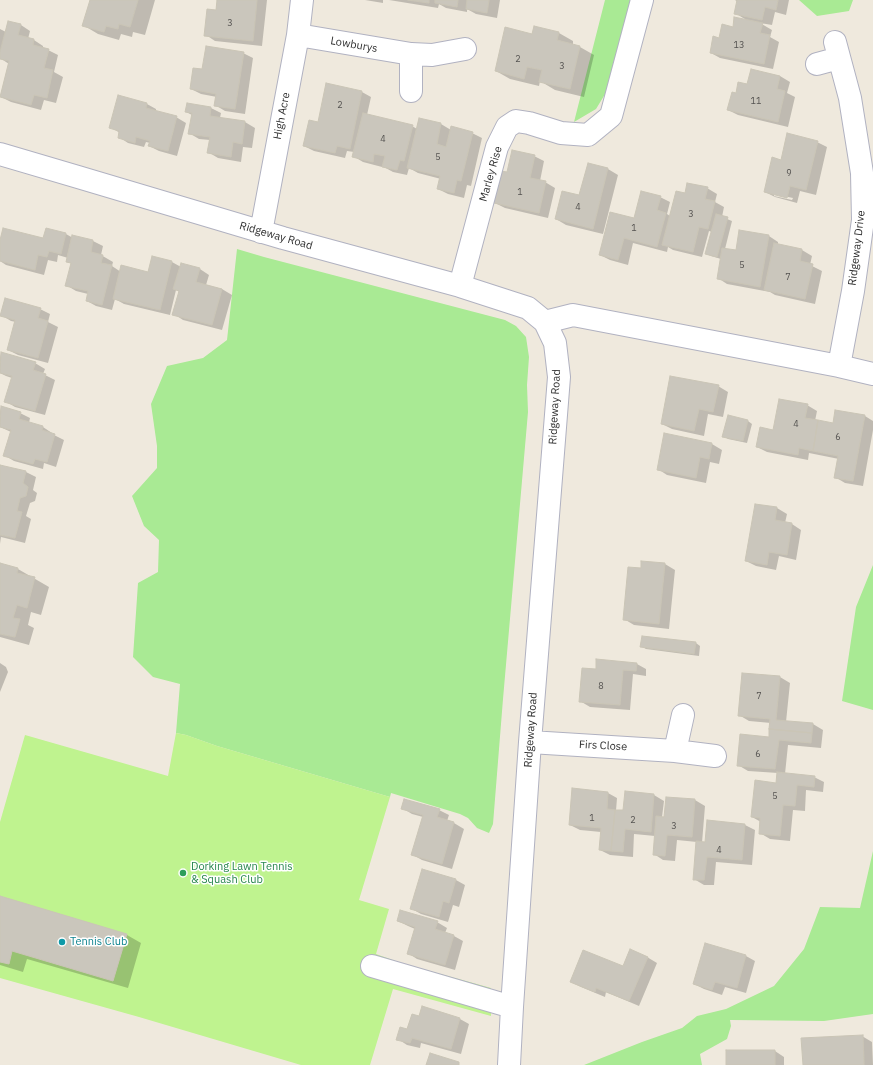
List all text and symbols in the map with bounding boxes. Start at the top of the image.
house number: 3 [227,18,233,28]
street label: Lowburys [329,34,379,56]
house number: 13 [734,40,744,50]
house number: 2 [515,54,521,64]
house number: 3 [559,61,565,71]
street label: High Acre [271,91,293,141]
house number: 11 [751,96,761,106]
house number: 2 [337,100,343,110]
house number: 4 [380,134,386,144]
street label: Marley Rise [477,145,505,203]
house number: 5 [435,152,441,162]
house number: 9 [786,168,792,178]
house number: 1 [517,187,523,197]
house number: 4 [575,202,581,212]
house number: 3 [688,209,694,219]
street label: Ridgeway Drive [846,210,868,286]
street label: Ridgeway Road [238,219,314,253]
house number: 1 [631,223,637,233]
house number: 5 [739,260,745,270]
house number: 7 [785,272,791,282]
street label: Ridgeway Road [546,369,564,445]
house number: 4 [793,419,799,429]
house number: 6 [835,432,841,442]
house number: 8 [598,681,604,691]
house number: 7 [756,691,762,701]
street label: Ridgeway Road [522,692,540,768]
street label: Firs Close [579,738,627,754]
house number: 6 [755,749,761,759]
house number: 5 [772,791,778,801]
house number: 1 [589,813,595,823]
house number: 2 [630,815,636,825]
house number: 3 [671,821,677,831]
house number: 4 [716,845,722,855]
place label: Dorking Lawn Tennis & Squash Club [191,860,293,886]
marker: Dorking Lawn Tennis & Squash Club [178,868,188,878]
place label: Tennis Club [70,935,127,949]
marker: Tennis Club [57,937,67,947]

